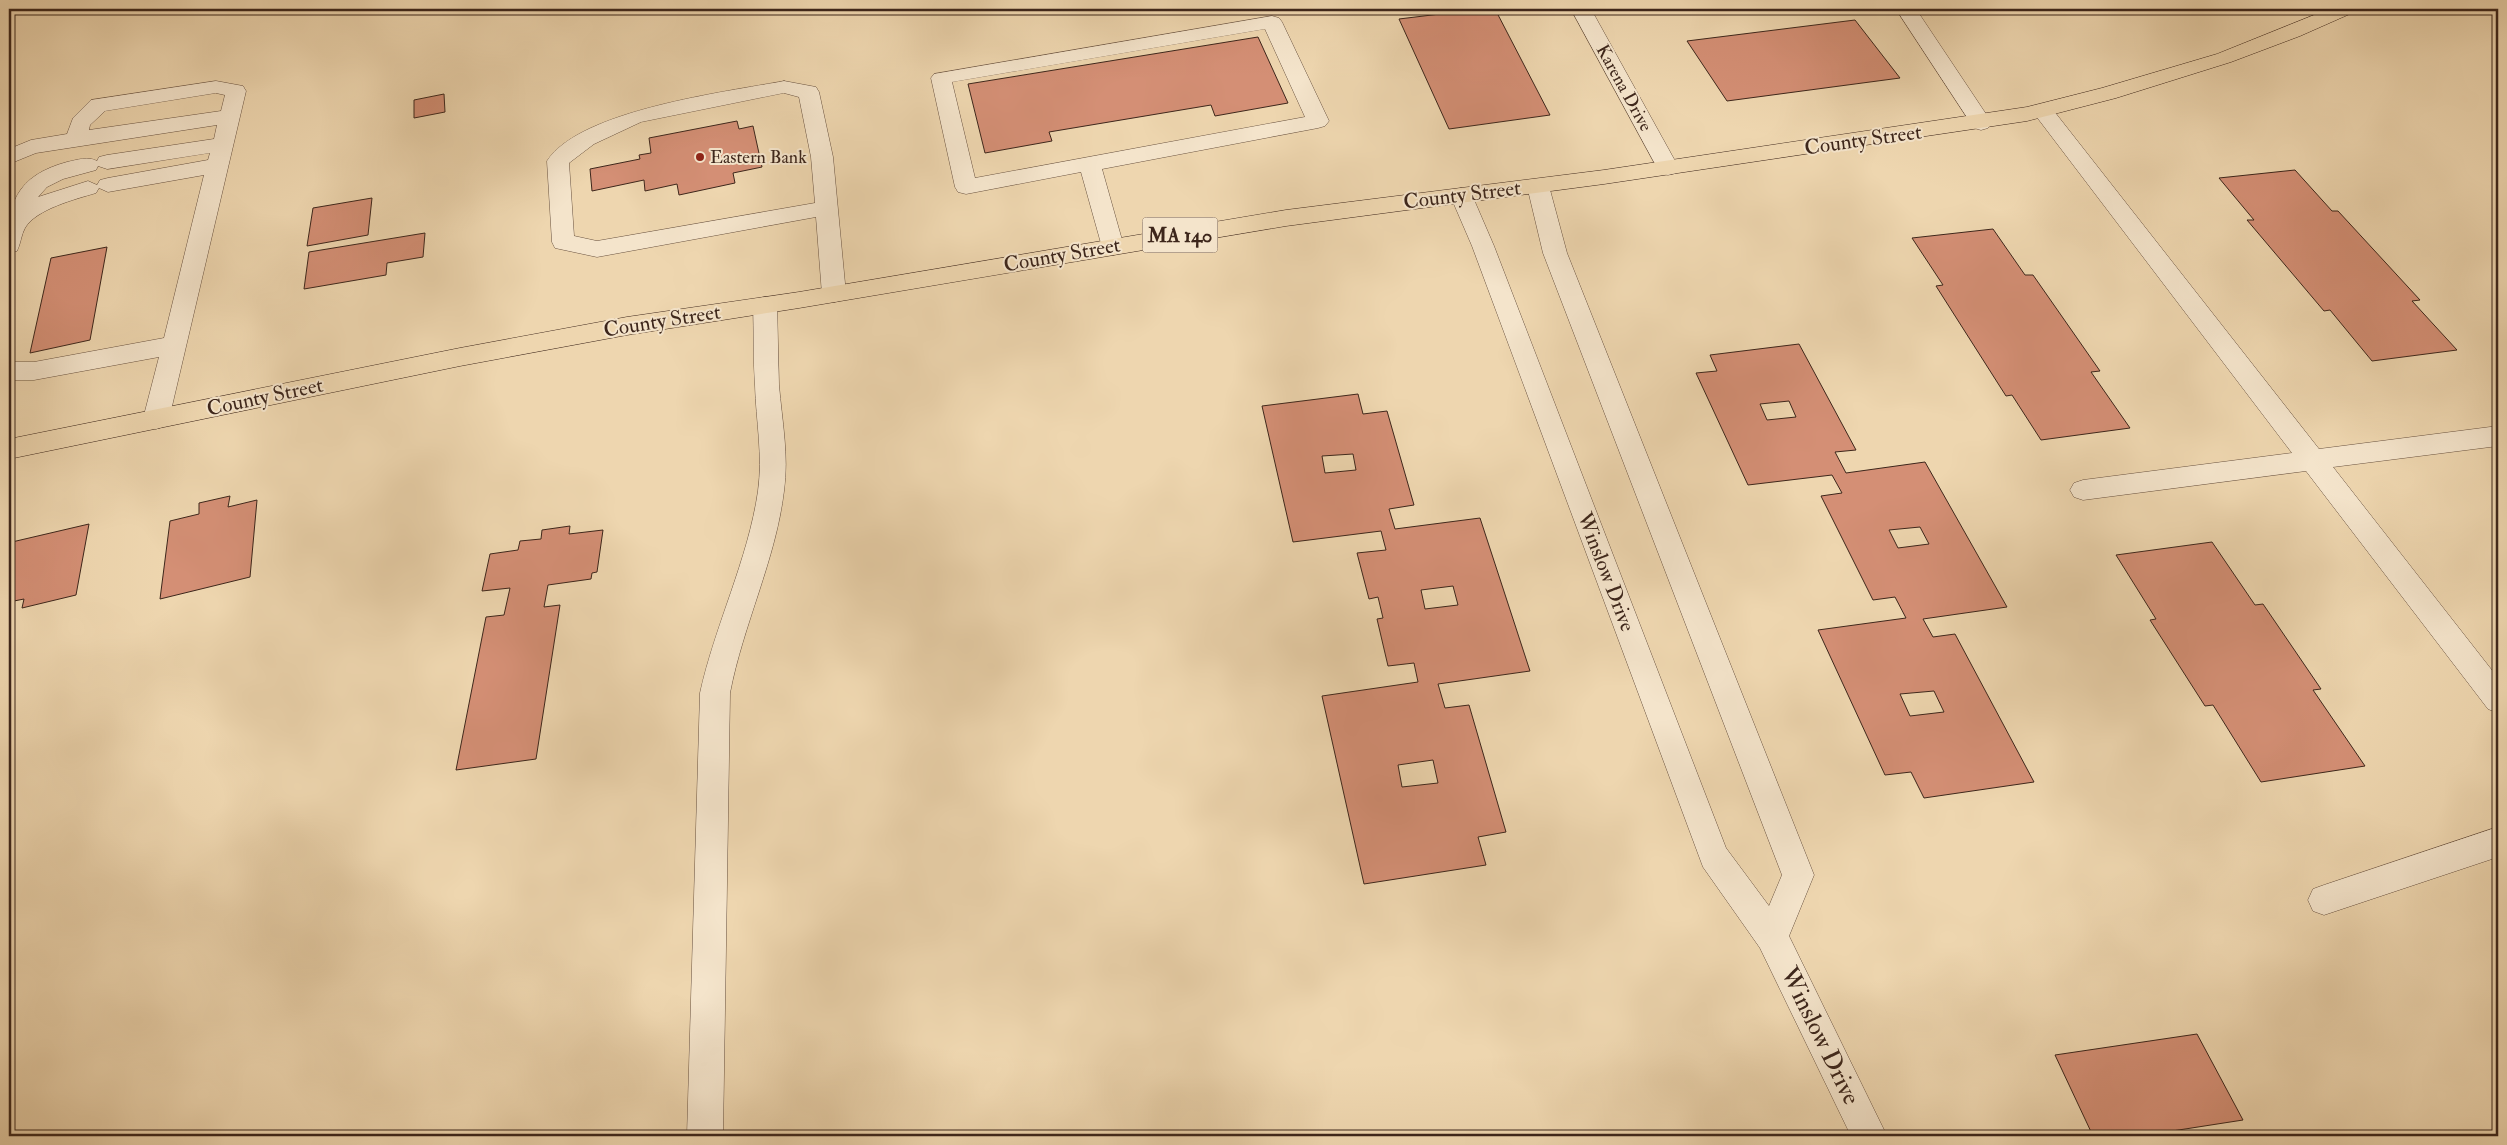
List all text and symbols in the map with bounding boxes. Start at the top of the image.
street label: Karena Drive [1591,41,1658,136]
street label: County Street [1803,118,1924,162]
place label: Eastern Bank [710,146,807,169]
marker: Eastern Bank [694,151,706,163]
street label: County Street [1402,174,1522,216]
road number: MA 140 [1142,218,1218,252]
street label: County Street [1001,231,1123,279]
street label: County Street [602,298,723,344]
street label: County Street [204,371,326,422]
street label: Winslow Drive [1571,508,1641,636]
street label: Winslow Drive [1773,961,1867,1110]

